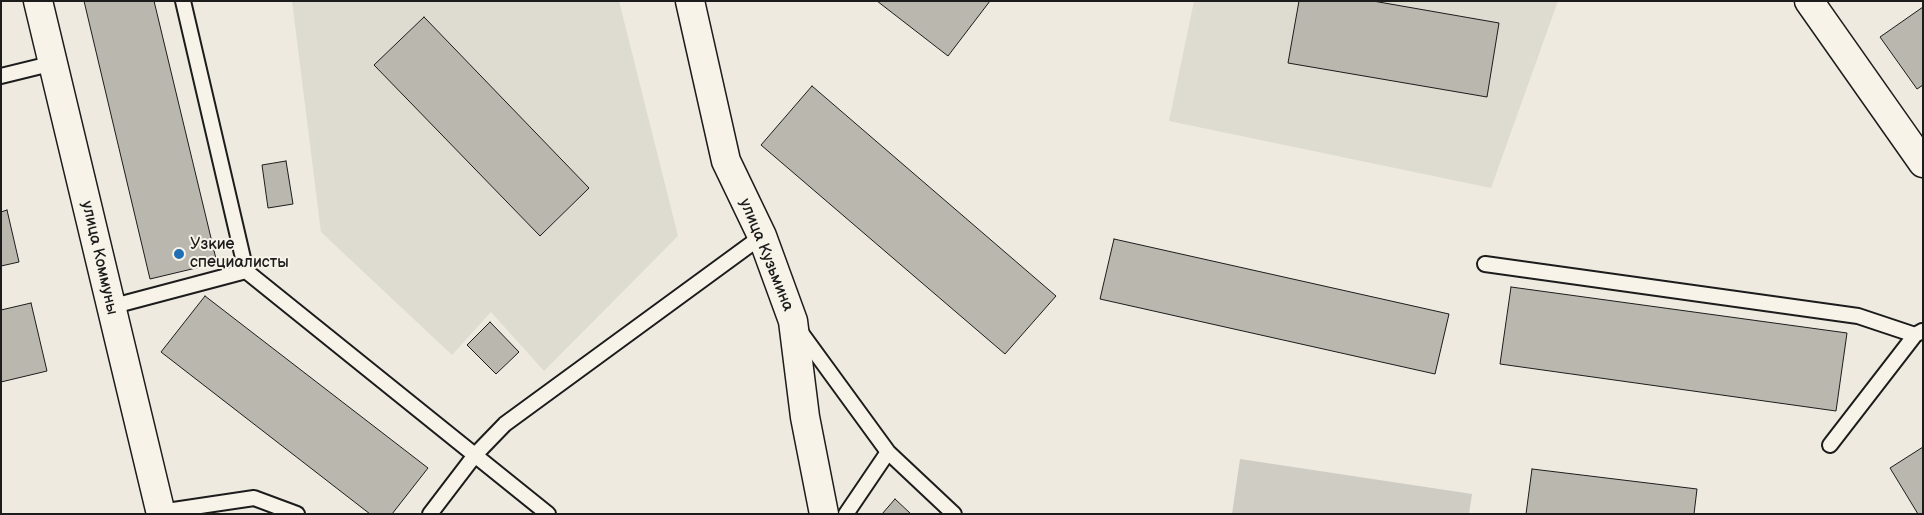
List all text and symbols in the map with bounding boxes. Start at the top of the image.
street label: улица Кузьмина [735,196,797,314]
street label: улица Коммуны [77,199,121,317]
place label: Узкие специалисты [190,235,289,273]
marker: Узкие специалисты [172,247,186,261]

